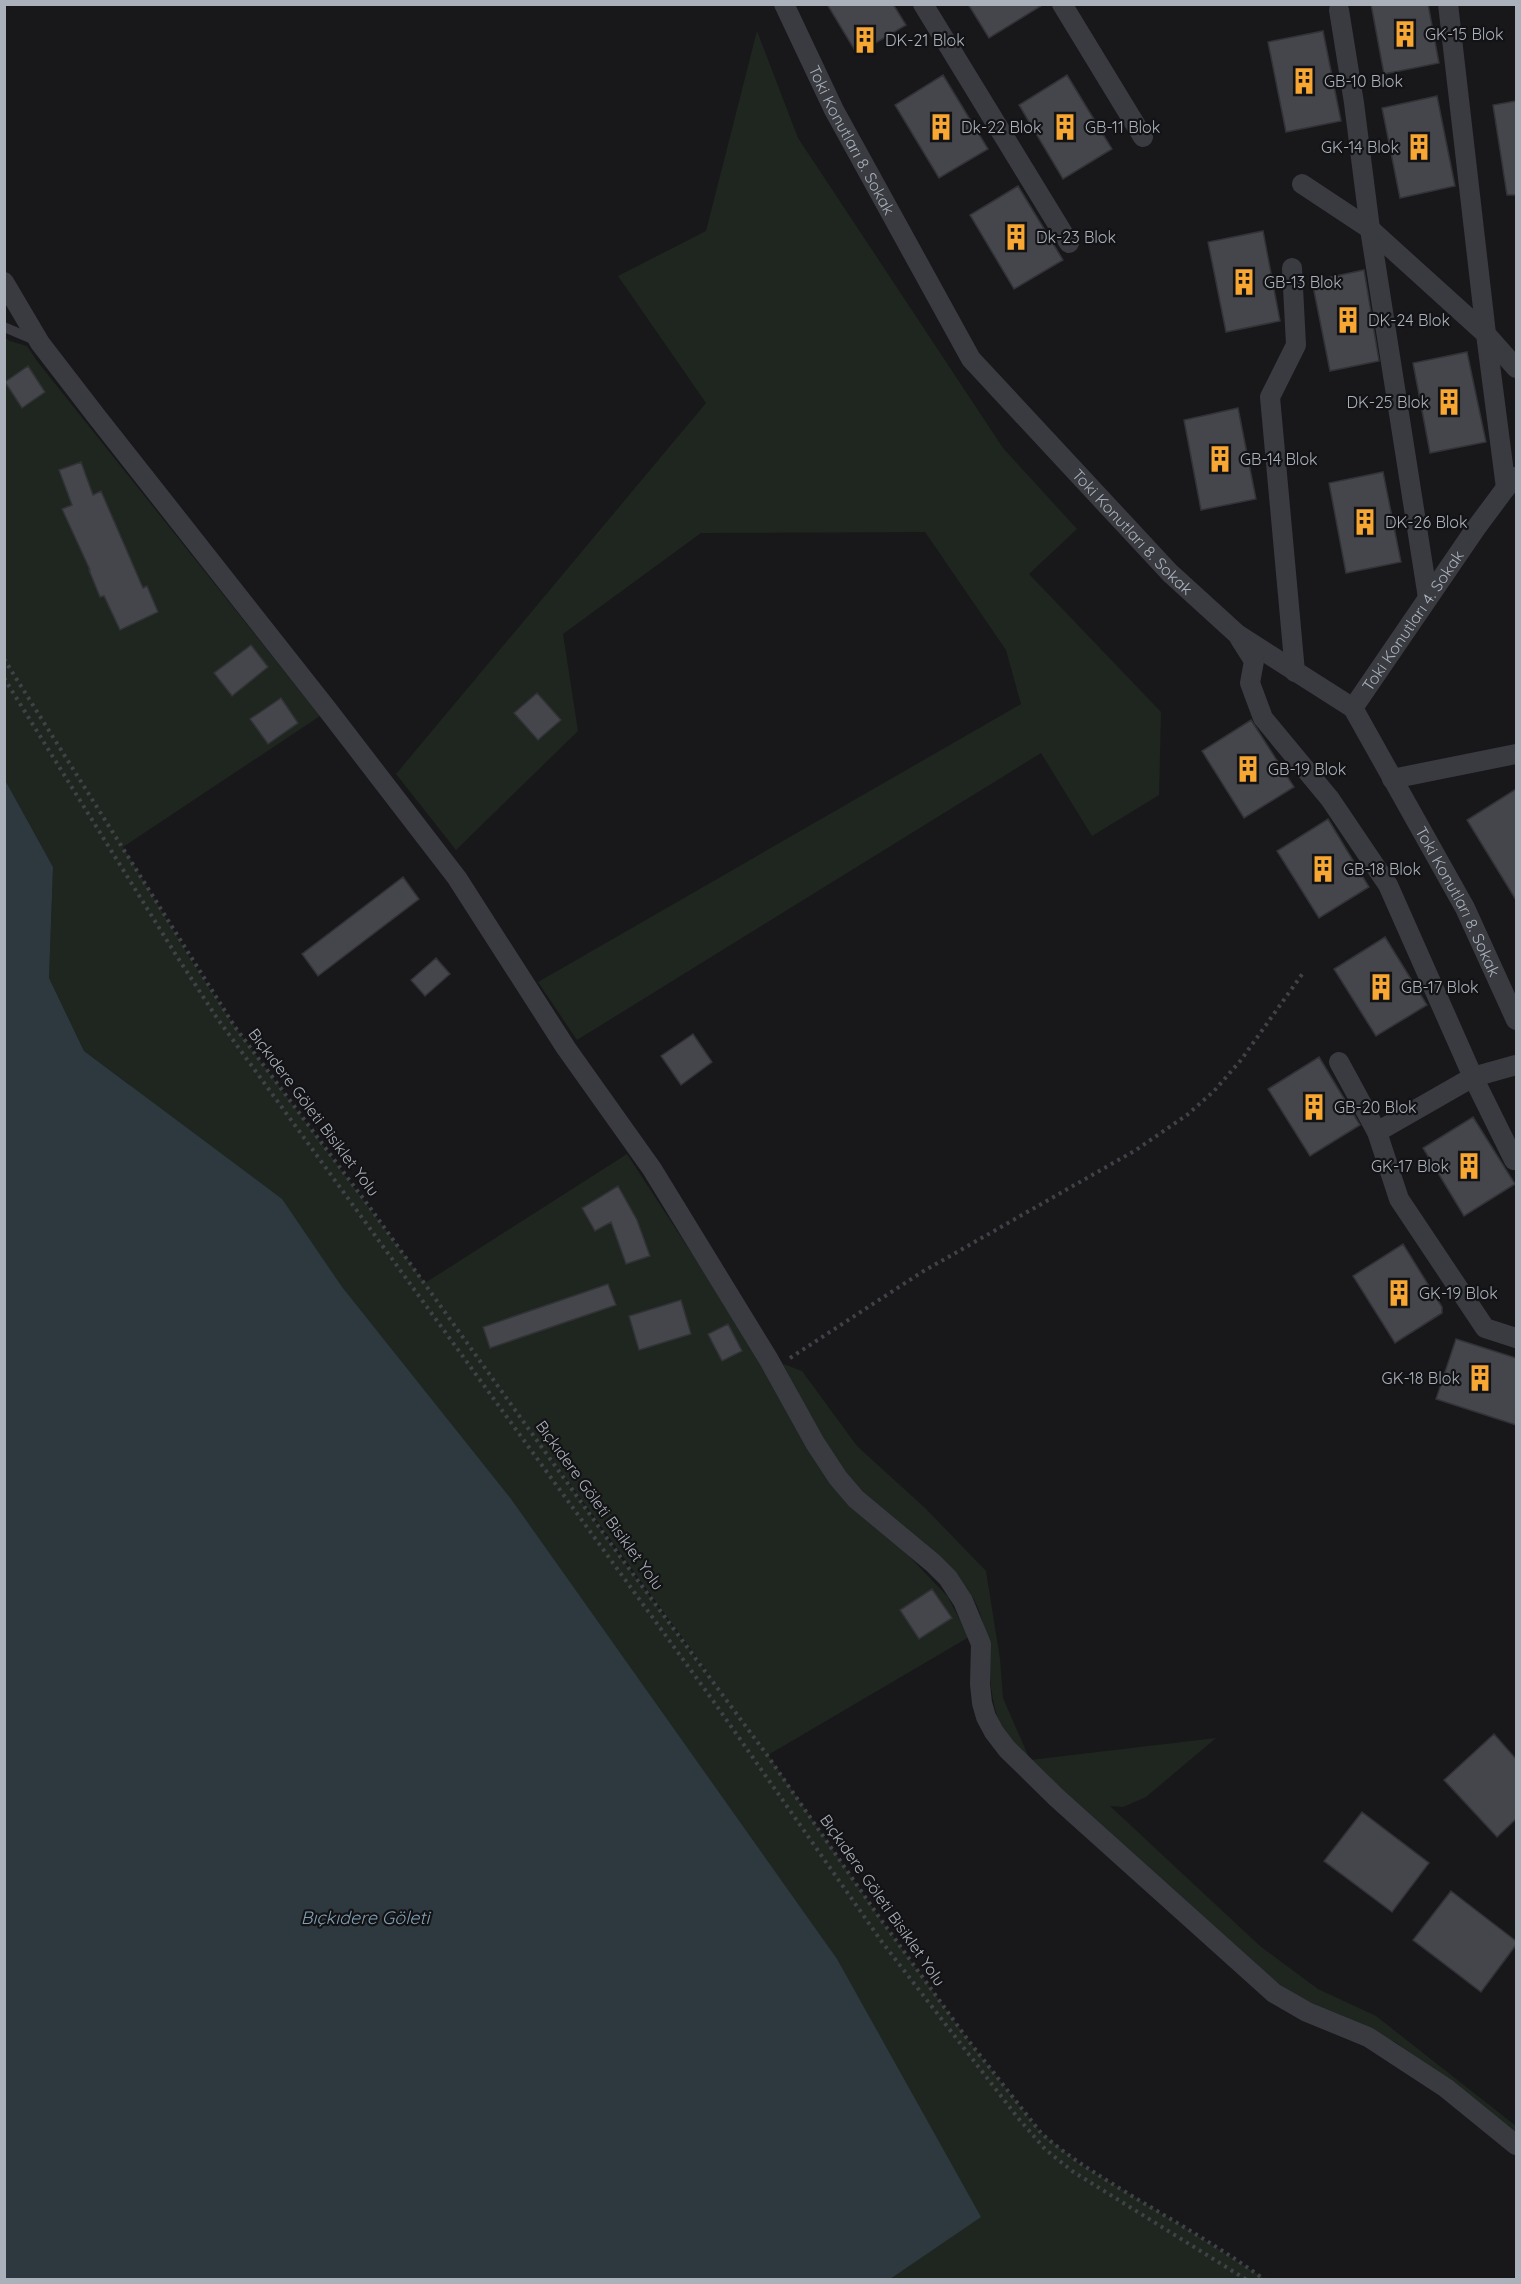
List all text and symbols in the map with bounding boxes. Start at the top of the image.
building icon: GK-15 Blok [1390,19,1420,49]
place label: GK-15 Blok [1425,24,1504,44]
building icon: DK-21 Blok [850,25,880,55]
place label: DK-21 Blok [885,30,965,50]
street label: Toki Konutları 8. Sokak [804,62,900,218]
building icon: GB-10 Blok [1289,66,1319,96]
place label: GB-10 Blok [1324,71,1403,91]
building icon: Dk-22 Blok [926,112,956,142]
building icon: GB-11 Blok [1050,112,1080,142]
place label: Dk-22 Blok [961,117,1042,137]
place label: GB-11 Blok [1085,117,1160,137]
building icon: GK-14 Blok [1404,132,1434,162]
place label: GK-14 Blok [1321,137,1399,157]
building icon: Dk-23 Blok [1001,222,1031,252]
place label: Dk-23 Blok [1036,227,1116,247]
building icon: GB-13 Blok [1229,267,1259,297]
place label: GB-13 Blok [1264,272,1342,292]
building icon: DK-24 Blok [1333,305,1363,335]
place label: DK-24 Blok [1368,310,1450,330]
building icon: DK-25 Blok [1434,387,1464,417]
place label: DK-25 Blok [1346,392,1429,412]
building icon: GB-14 Blok [1205,444,1235,474]
place label: GB-14 Blok [1240,449,1318,469]
street label: Toki Konutları 8. Sokak [1068,464,1197,599]
building icon: DK-26 Blok [1350,507,1380,537]
place label: DK-26 Blok [1385,512,1468,532]
street label: Toki Konutları 4. Sokak [1358,546,1468,695]
building icon: GB-19 Blok [1233,754,1263,784]
place label: GB-19 Blok [1268,759,1346,779]
street label: Toki Konutları 8. Sokak [1411,823,1505,980]
building icon: GB-18 Blok [1308,854,1338,884]
place label: GB-18 Blok [1343,859,1421,879]
building icon: GB-17 Blok [1366,972,1396,1002]
place label: GB-17 Blok [1401,977,1479,997]
street label: Bıçkıdere Göleti Bisiklet Yolu [244,1024,384,1200]
building icon: GB-20 Blok [1299,1092,1329,1122]
place label: GB-20 Blok [1334,1097,1417,1117]
building icon: GK-17 Blok [1454,1151,1484,1181]
place label: GK-17 Blok [1371,1156,1449,1176]
building icon: GK-19 Blok [1384,1278,1414,1308]
place label: GK-19 Blok [1419,1283,1498,1303]
building icon: GK-18 Blok [1465,1363,1495,1393]
place label: GK-18 Blok [1382,1368,1460,1388]
street label: Bıçkıdere Göleti Bisiklet Yolu [532,1416,668,1594]
street label: Bıçkıdere Göleti Bisiklet Yolu [816,1810,950,1990]
water label: Bıçkıdere Göleti [301,1906,431,1929]

